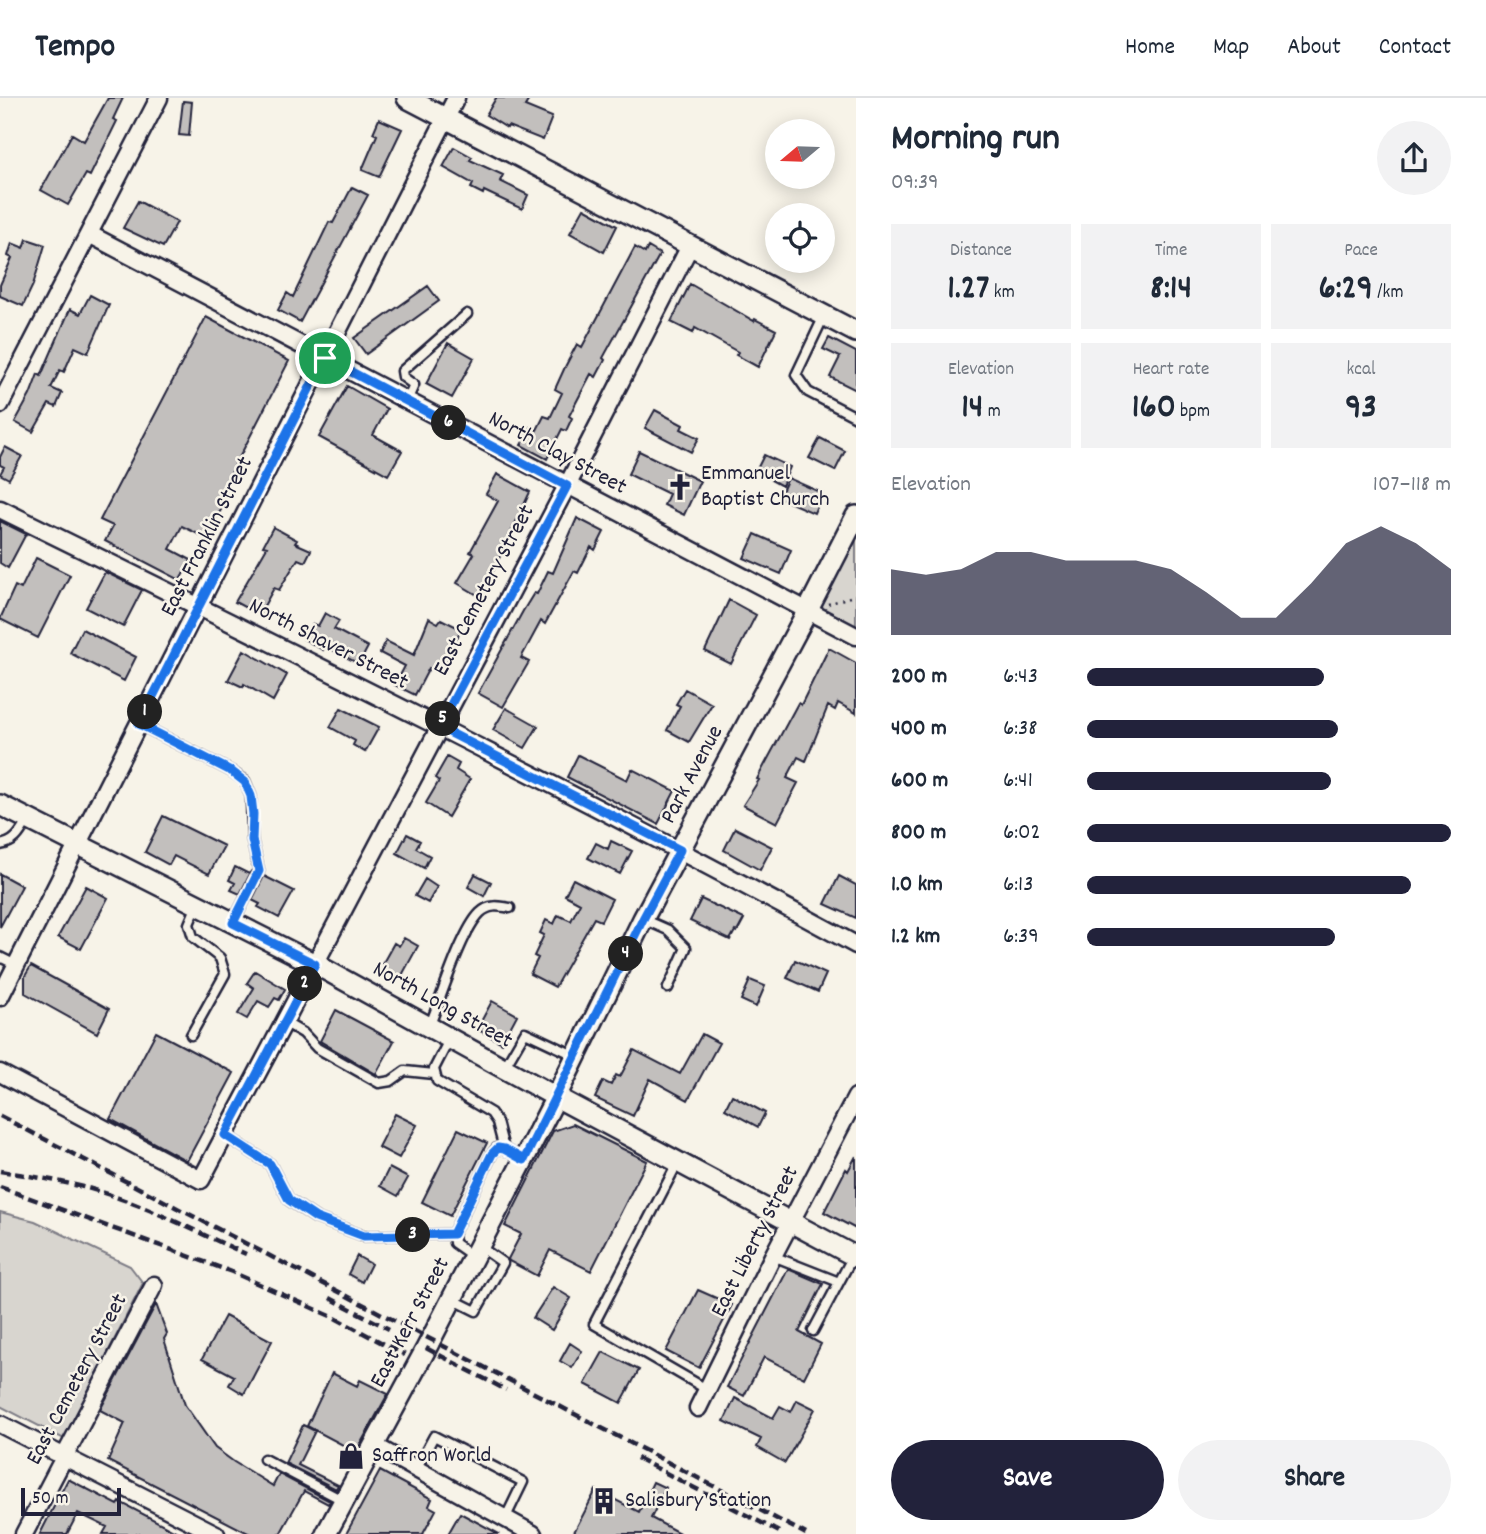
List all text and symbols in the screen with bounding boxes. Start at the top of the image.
text: Tempo [35,25,115,72]
text: Home [1125,31,1175,65]
text: Map [1213,31,1249,65]
text: About [1287,31,1341,65]
text: Contact [1379,31,1451,65]
text: Morning run [891,113,1060,168]
north arrow [765,119,835,189]
map controls [765,119,835,273]
button: share [1377,121,1451,195]
text: 09:39 [891,167,939,200]
button: locate [765,203,835,273]
text: Distance [950,238,1012,265]
text: Time [1155,238,1187,265]
text: Pace [1344,238,1378,265]
text: 1.27 [947,265,989,315]
text: 8:14 [1150,265,1192,315]
text: 6:29 [1319,265,1373,315]
text: km [989,280,1015,307]
text: /km [1373,280,1403,307]
pin [295,328,355,388]
icon: arrive [306,339,344,377]
text: Elevation [948,357,1014,384]
text: Heart rate [1133,357,1209,384]
text: kcal [1347,357,1375,384]
text: 14 [961,384,983,434]
text: 160 [1132,384,1176,434]
text: 93 [1345,384,1377,434]
text: m [983,399,1001,426]
text: bpm [1176,399,1210,426]
street label: North Clay Street [482,404,632,504]
pin: 6 [432,406,466,440]
text: 6 [444,409,453,436]
street label: East Franklin Street [153,451,263,623]
place label: Emmanuel Baptist Church [701,458,830,517]
text: Elevation [891,469,971,502]
text: 107–118 m [1373,469,1451,502]
church icon: Emmanuel Baptist Church [665,472,695,502]
street label: East Cemetery Street [426,500,544,682]
street label: North Shaver Street [242,591,414,699]
text: 200 m [891,661,947,694]
text: 6:43 [1003,661,1038,694]
pin: 1 [128,694,162,730]
text: 1 [142,698,147,725]
pin: 5 [426,702,460,736]
text: 5 [438,705,447,732]
text: 400 m [891,713,947,746]
text: 6:38 [1003,713,1038,746]
street label: Park Avenue [653,720,733,830]
text: 600 m [891,765,948,798]
text: 6:41 [1003,765,1033,798]
text: 800 m [891,817,946,850]
text: 6:02 [1003,817,1041,850]
text: 1.0 km [891,869,943,902]
text: 6:13 [1003,869,1033,902]
text: 1.2 km [891,921,940,954]
text: 6:39 [1003,921,1039,954]
pin: 4 [608,936,644,972]
text: 4 [622,940,629,967]
street label: North Long Street [366,954,518,1058]
pin: 2 [288,966,322,1001]
text: 2 [300,970,309,997]
street label: East Liberty Street [704,1161,808,1323]
pin: 3 [396,1218,430,1252]
text: 3 [408,1221,417,1248]
street label: East Kerr Street [363,1252,459,1394]
street label: East Cemetery Street [19,1289,137,1471]
place label: Saffron World [372,1440,491,1473]
button: Save [891,1440,1164,1520]
button: Share [1178,1440,1451,1520]
shop icon: Saffron World [336,1441,366,1471]
scale bar [21,1485,121,1517]
place label: Salisbury Station [625,1485,771,1518]
text: 50 m [32,1486,69,1513]
building icon: Salisbury Station [589,1486,619,1516]

